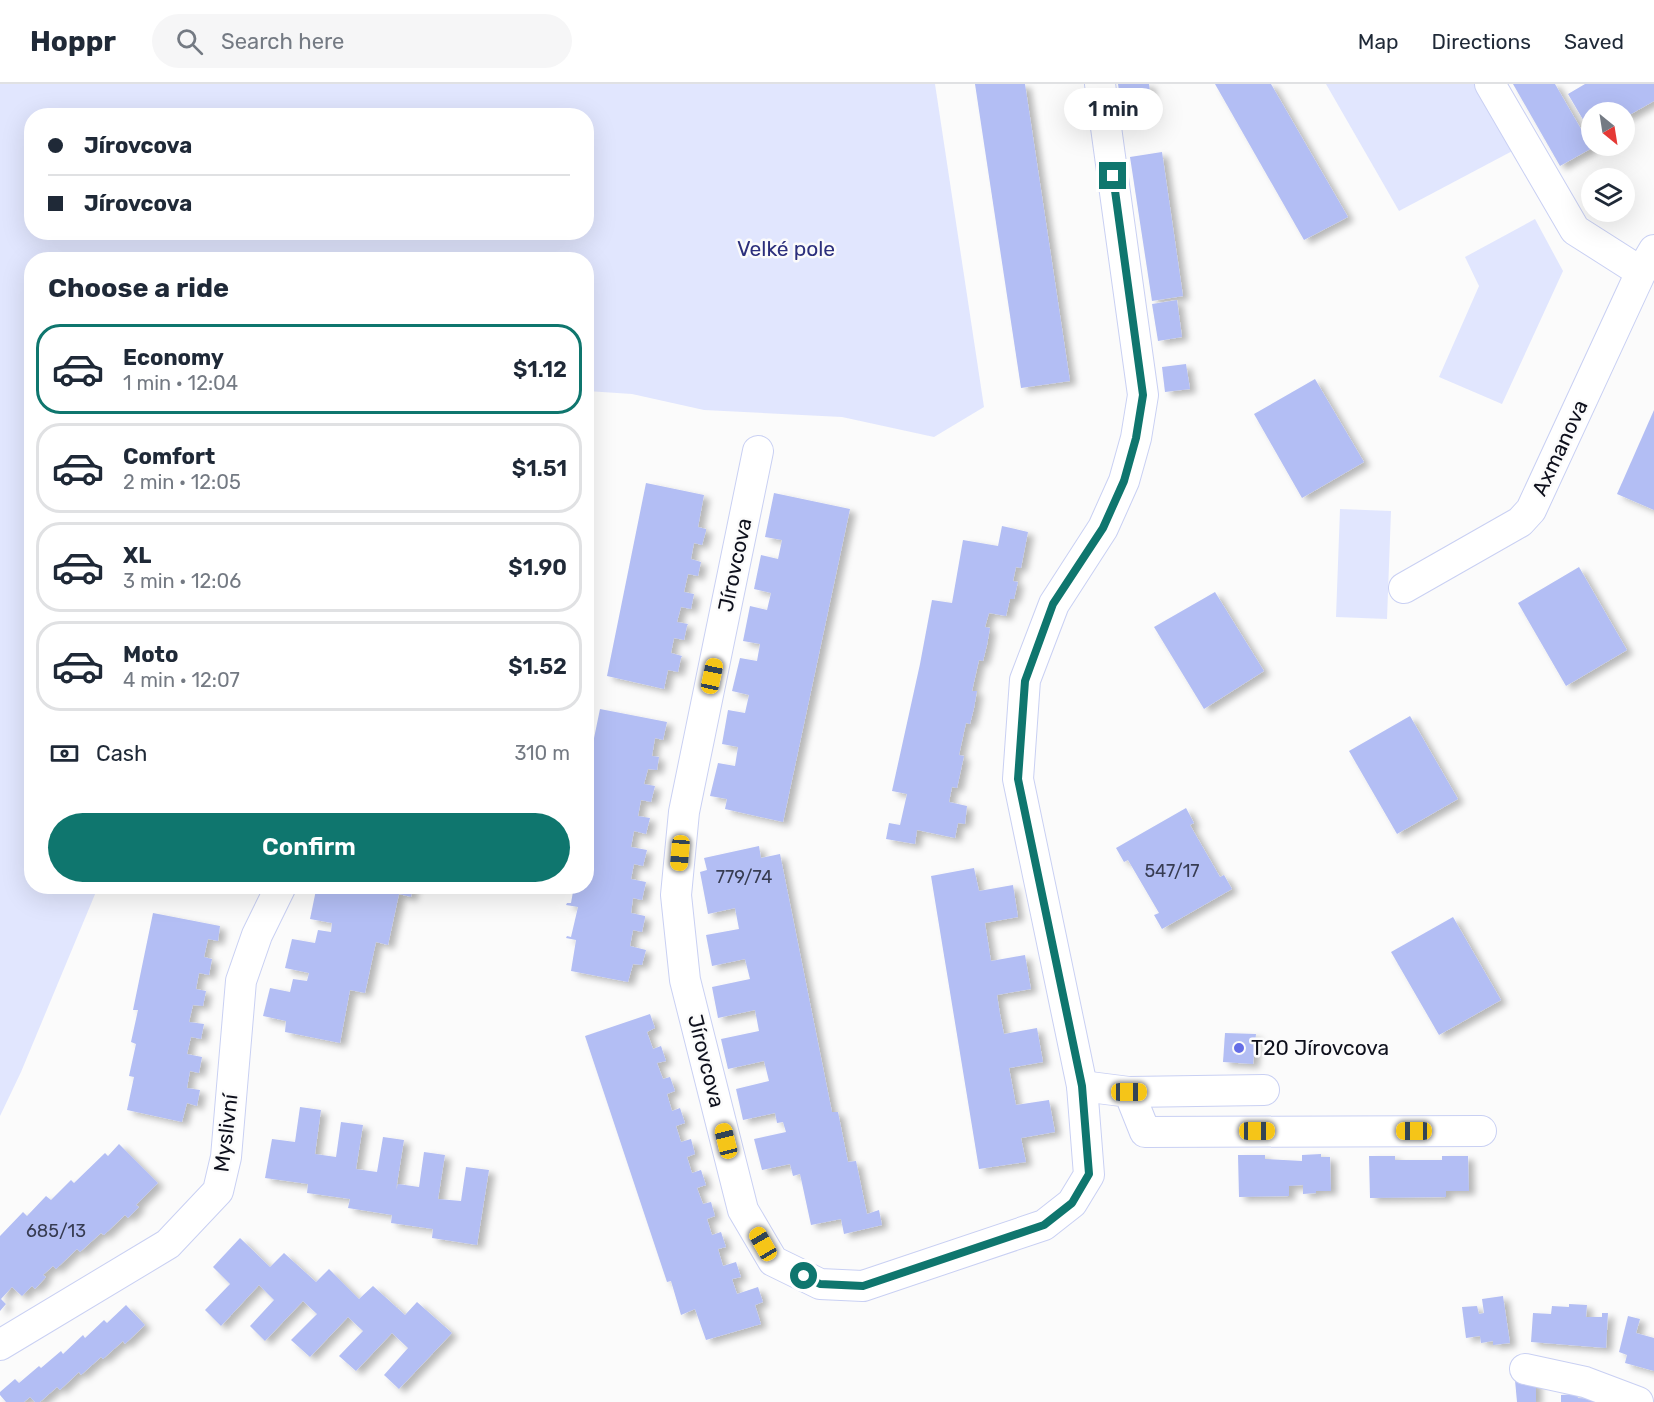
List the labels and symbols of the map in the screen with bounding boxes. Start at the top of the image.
callout: 1 min [1064,89,1162,131]
north arrow [1581,102,1635,156]
route end [1099,162,1126,189]
park label: Velké pole [737,236,835,261]
street label: Axmanova [1526,396,1593,500]
street label: Jírovcova [712,516,757,614]
car [699,657,725,695]
car [669,834,691,872]
house number: 547/17 [1144,860,1200,882]
house number: 779/74 [716,866,772,888]
street label: Jírovcova [683,1012,730,1110]
place label: T20 Jírovcova [1251,1035,1389,1060]
marker: T20 Jírovcova [1232,1041,1246,1055]
car [1111,1083,1147,1101]
street label: Myslivní [208,1092,243,1173]
car [713,1121,739,1161]
car [1239,1122,1275,1140]
car [1396,1122,1432,1140]
house number: 685/13 [26,1220,86,1242]
car [746,1224,780,1264]
route start [790,1262,817,1289]

